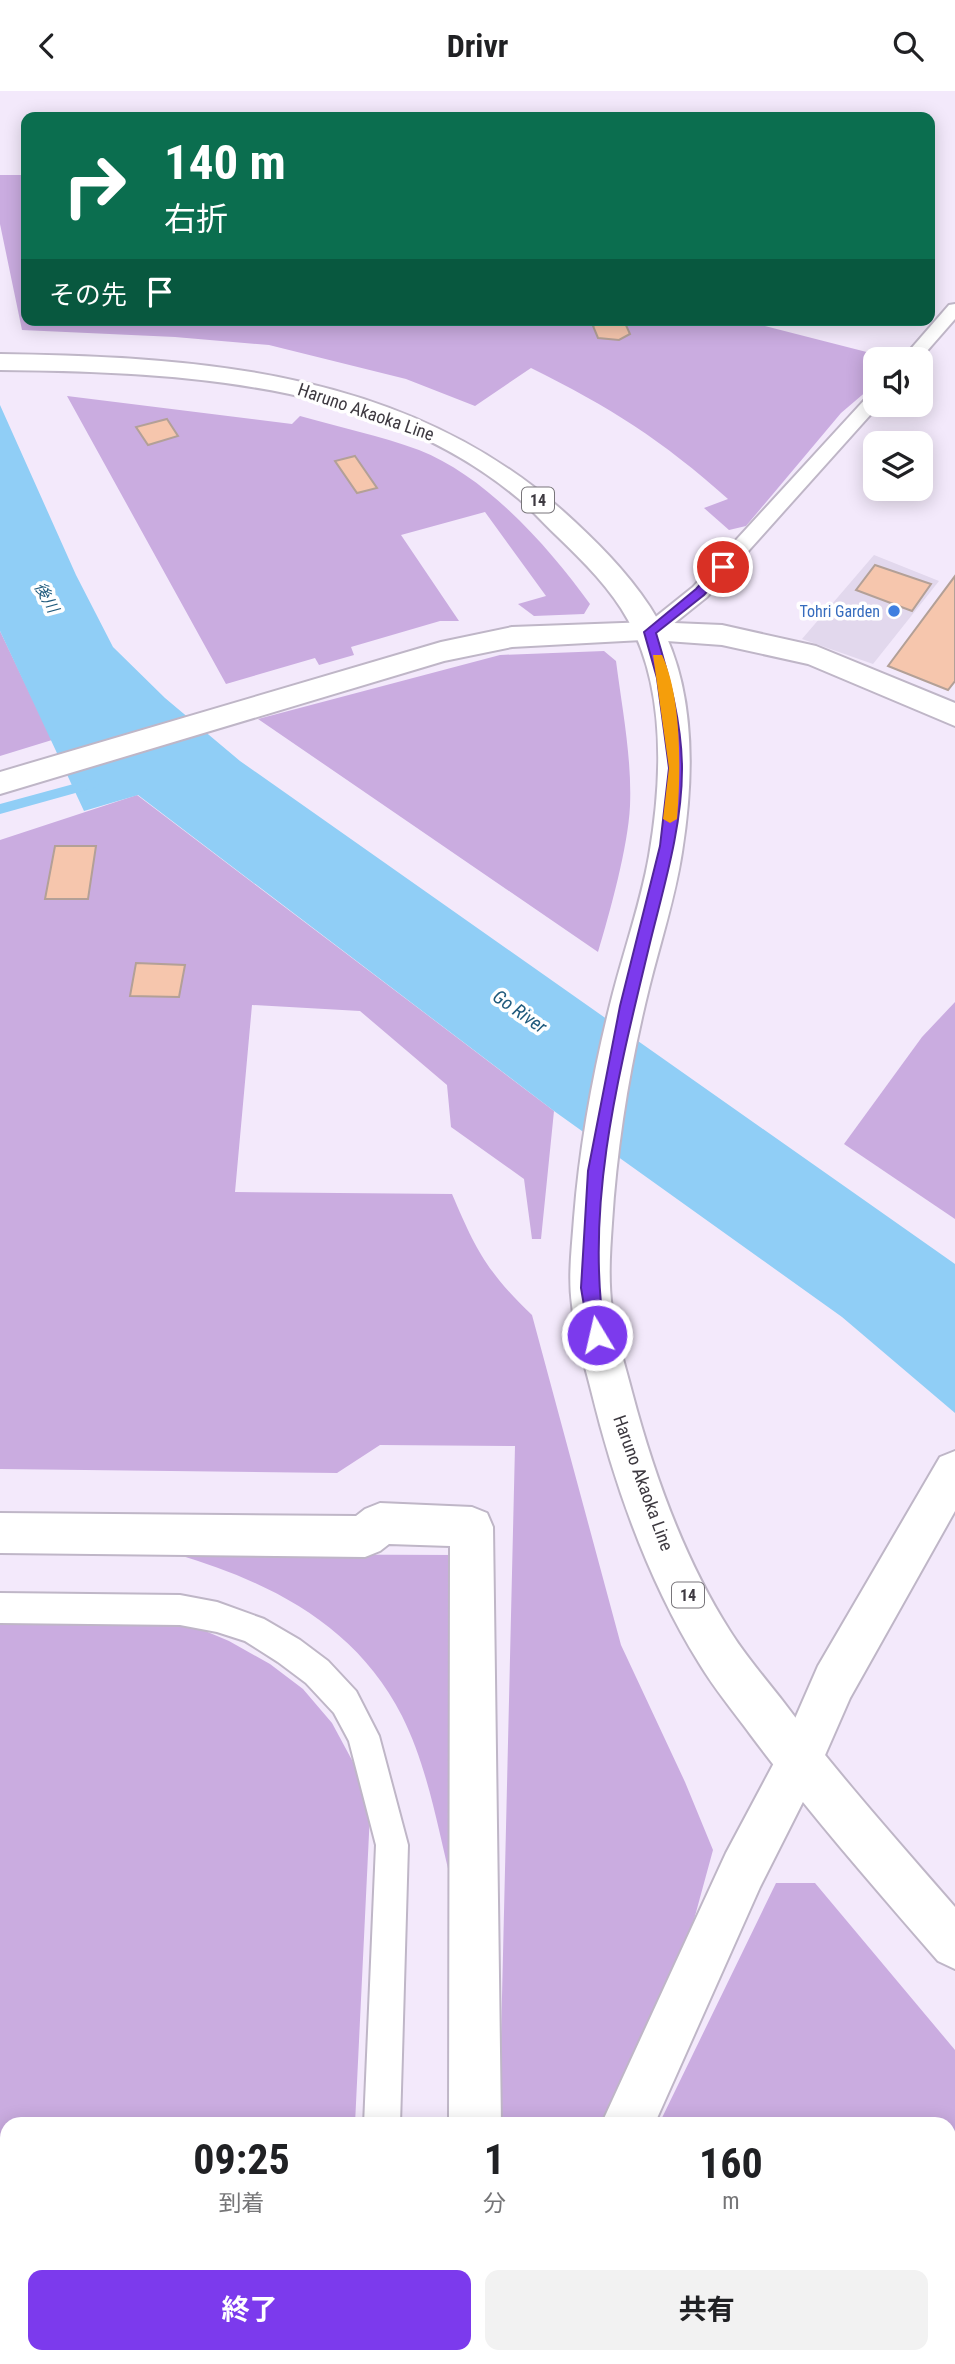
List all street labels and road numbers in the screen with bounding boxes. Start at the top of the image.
street label: Haruno Akaoka Line [295,378,437,445]
road number: 14 [522,487,554,513]
street label: Haruno Akaoka Line [609,1412,678,1553]
road number: 14 [672,1583,704,1607]

